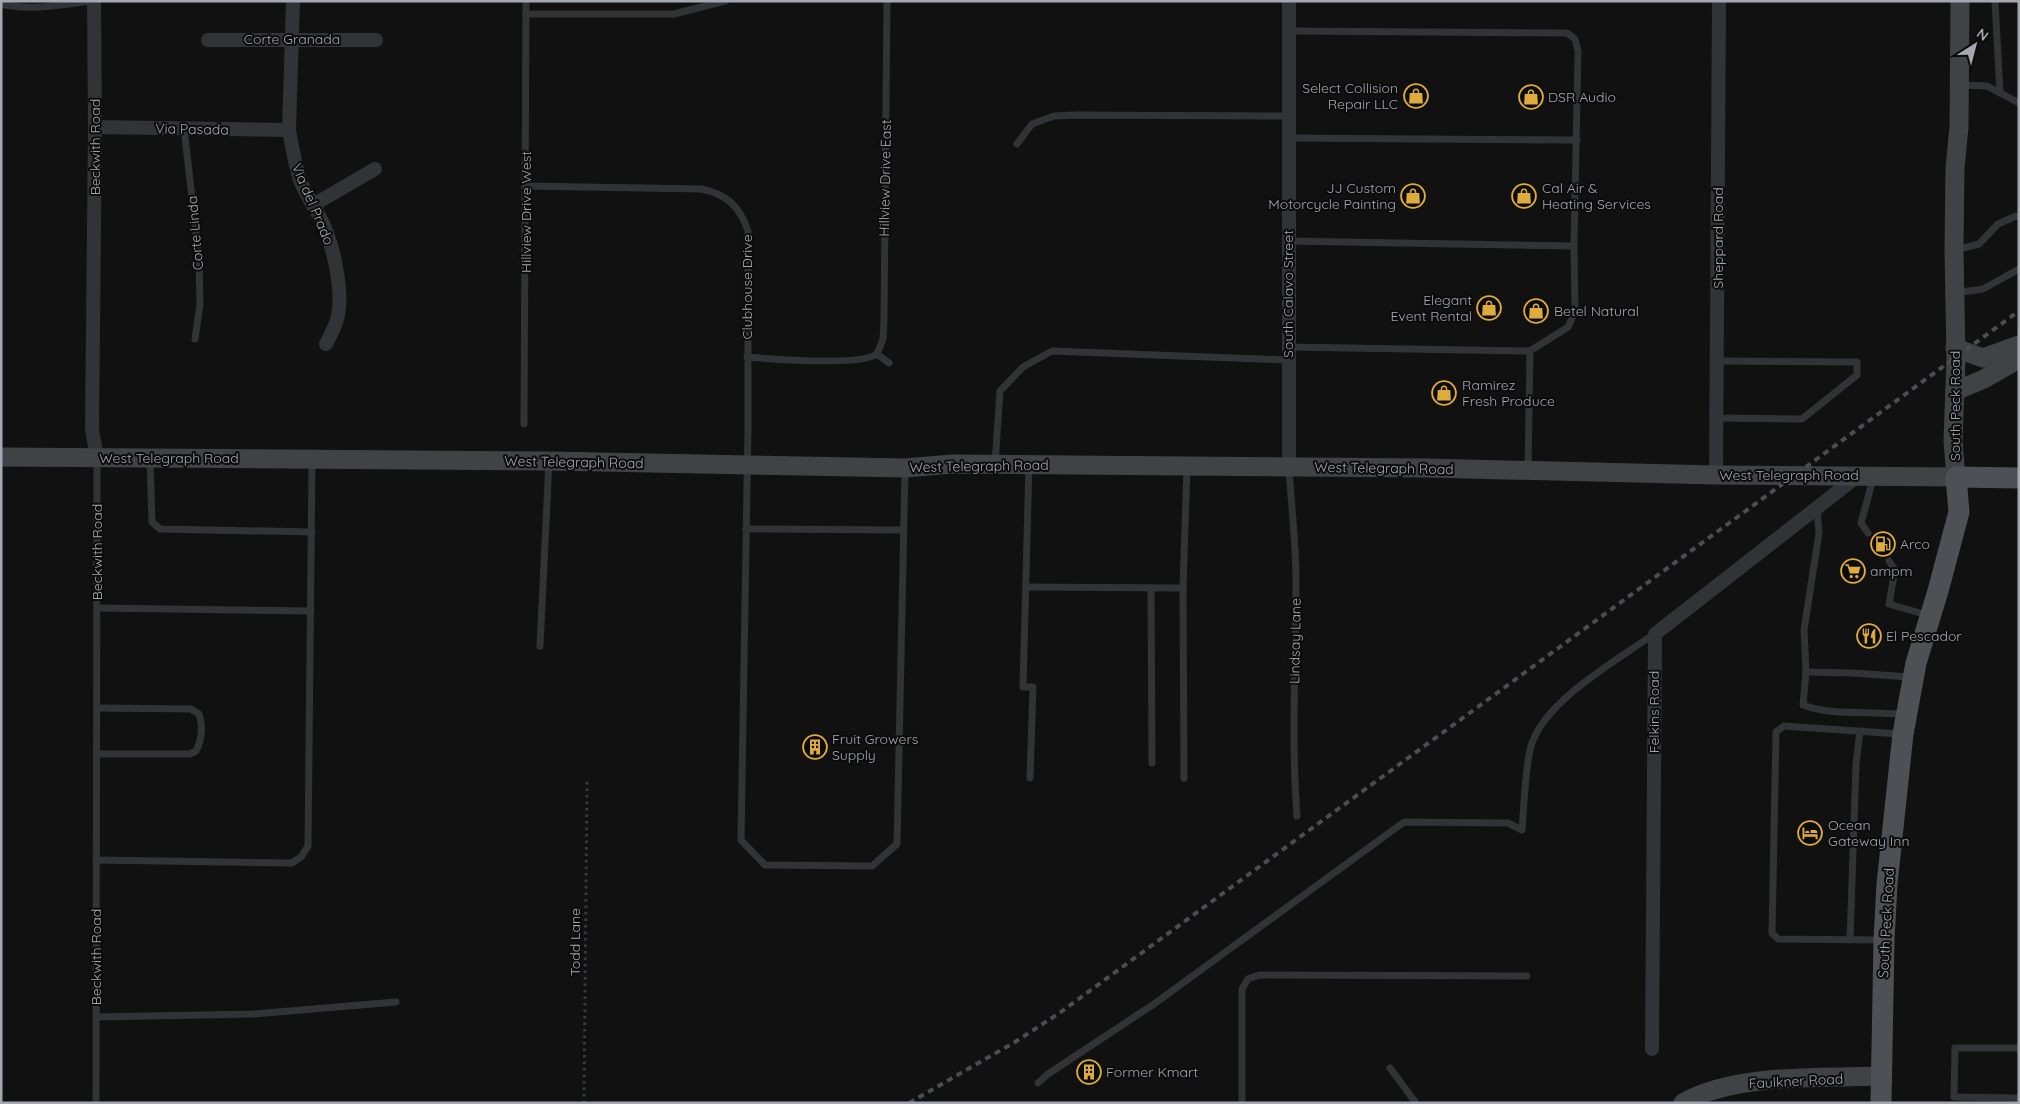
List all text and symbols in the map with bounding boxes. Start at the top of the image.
north arrow [1950,20,2000,70]
text: N [1973,24,1992,45]
street label: Corte Granada [244,30,340,48]
place label: Select Collision Repair LLC [1302,79,1398,113]
shop icon: Select Collision Repair LLC [1403,83,1429,109]
shop icon: DSR Audio [1518,84,1544,110]
place label: DSR Audio [1548,88,1616,106]
street label: Beckwith Road [86,99,104,195]
street label: Via Pasada [155,119,229,139]
street label: Hillview Drive East [875,119,895,237]
street label: Hillview Drive West [517,151,535,273]
street label: Via del Prado [288,160,338,248]
place label: JJ Custom Motorcycle Painting [1268,179,1396,213]
place label: Cal Air & Heating Services [1542,179,1651,213]
shop icon: JJ Custom Motorcycle Painting [1400,183,1426,209]
shop icon: Cal Air & Heating Services [1511,183,1537,209]
street label: Sheppard Road [1709,187,1727,289]
street label: Corte Linda [183,195,207,271]
street label: South Calavo Street [1279,230,1297,358]
street label: Clubhouse Drive [738,234,756,340]
place label: Elegant Event Rental [1391,291,1472,325]
shop icon: Elegant Event Rental [1476,295,1502,321]
shop icon: Betel Natural [1523,298,1549,324]
place label: Betel Natural [1554,302,1639,320]
street label: South Peck Road [1946,351,1964,461]
place label: Ramirez Fresh Produce [1462,376,1555,410]
shop icon: Ramirez Fresh Produce [1431,380,1457,406]
street label: West Telegraph Road [99,449,239,467]
street label: West Telegraph Road [504,452,644,472]
street label: West Telegraph Road [909,456,1049,476]
street label: West Telegraph Road [1314,458,1454,478]
street label: West Telegraph Road [1719,466,1859,484]
street label: Beckwith Road [88,504,106,600]
fuel station icon: Arco [1870,531,1896,557]
place label: Arco [1900,535,1930,553]
supermarket icon: ampm [1840,558,1866,584]
place label: ampm [1870,562,1913,580]
street label: Lindsay Lane [1285,598,1305,684]
restaurant icon: El Pescador [1856,623,1882,649]
place label: El Pescador [1886,627,1962,645]
street label: Felkins Road [1645,671,1663,753]
place label: Fruit Growers Supply [832,730,918,764]
building icon: Fruit Growers Supply [802,734,828,760]
place label: Ocean Gateway Inn [1828,816,1910,850]
hotel icon: Ocean Gateway Inn [1797,820,1823,846]
street label: South Peck Road [1874,867,1898,979]
street label: Todd Lane [566,908,584,976]
street label: Beckwith Road [87,909,105,1005]
building icon: Former Kmart [1076,1059,1102,1085]
place label: Former Kmart [1106,1063,1198,1081]
street label: Faulkner Road [1748,1070,1844,1092]

